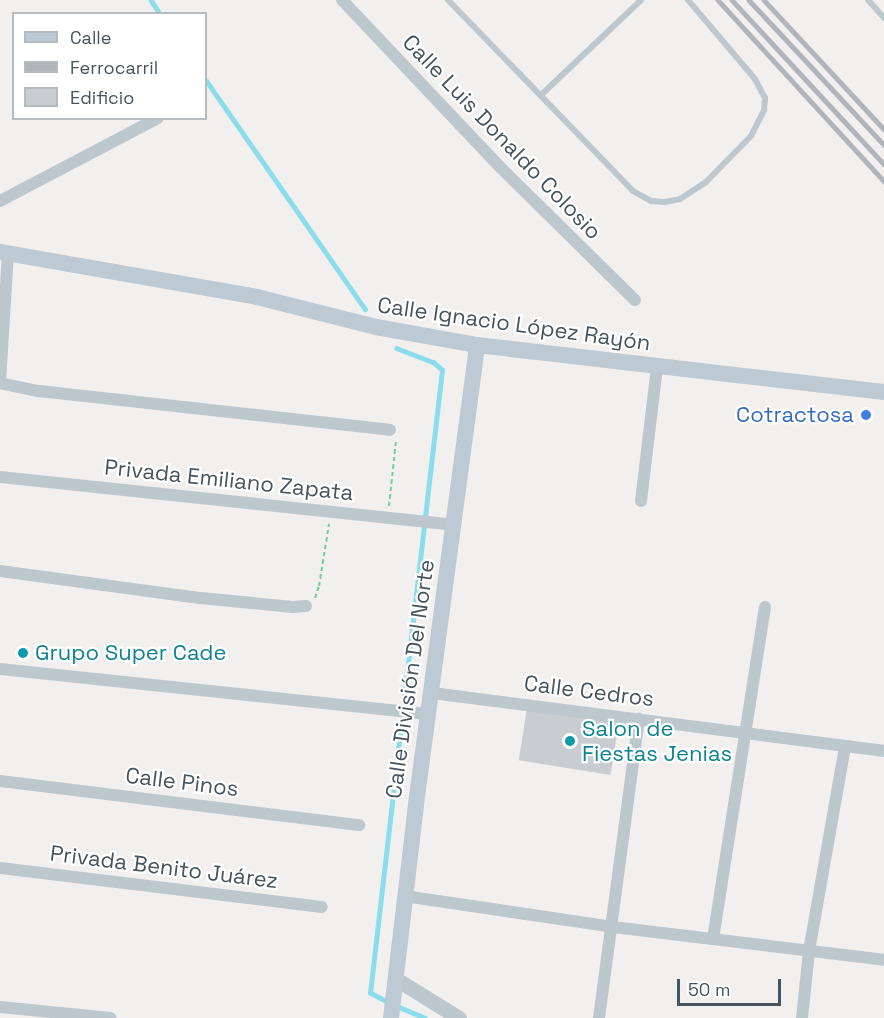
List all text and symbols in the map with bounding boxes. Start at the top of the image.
legend [12,12,207,120]
text: Calle [70,26,111,49]
street label: Calle Luis Donaldo Colosio [397,29,607,245]
text: Ferrocarril [70,56,158,79]
text: Edificio [70,86,134,109]
street label: Calle Ignacio López Rayón [376,292,652,356]
place label: Cotractosa [736,402,854,428]
marker: Cotractosa [859,408,873,422]
street label: Privada Emiliano Zapata [103,454,355,506]
street label: Calle División Del Norte [380,558,440,800]
place label: Grupo Super Cade [35,640,226,666]
marker: Grupo Super Cade [16,646,30,660]
street label: Calle Cedros [523,670,655,712]
place label: Salon de Fiestas Jenias [582,715,732,766]
marker: Salon de Fiestas Jenias [563,734,577,748]
street label: Calle Pinos [124,762,240,802]
street label: Privada Benito Juárez [49,840,279,894]
scale bar [680,967,784,1005]
text: 50 m [688,978,730,1001]

